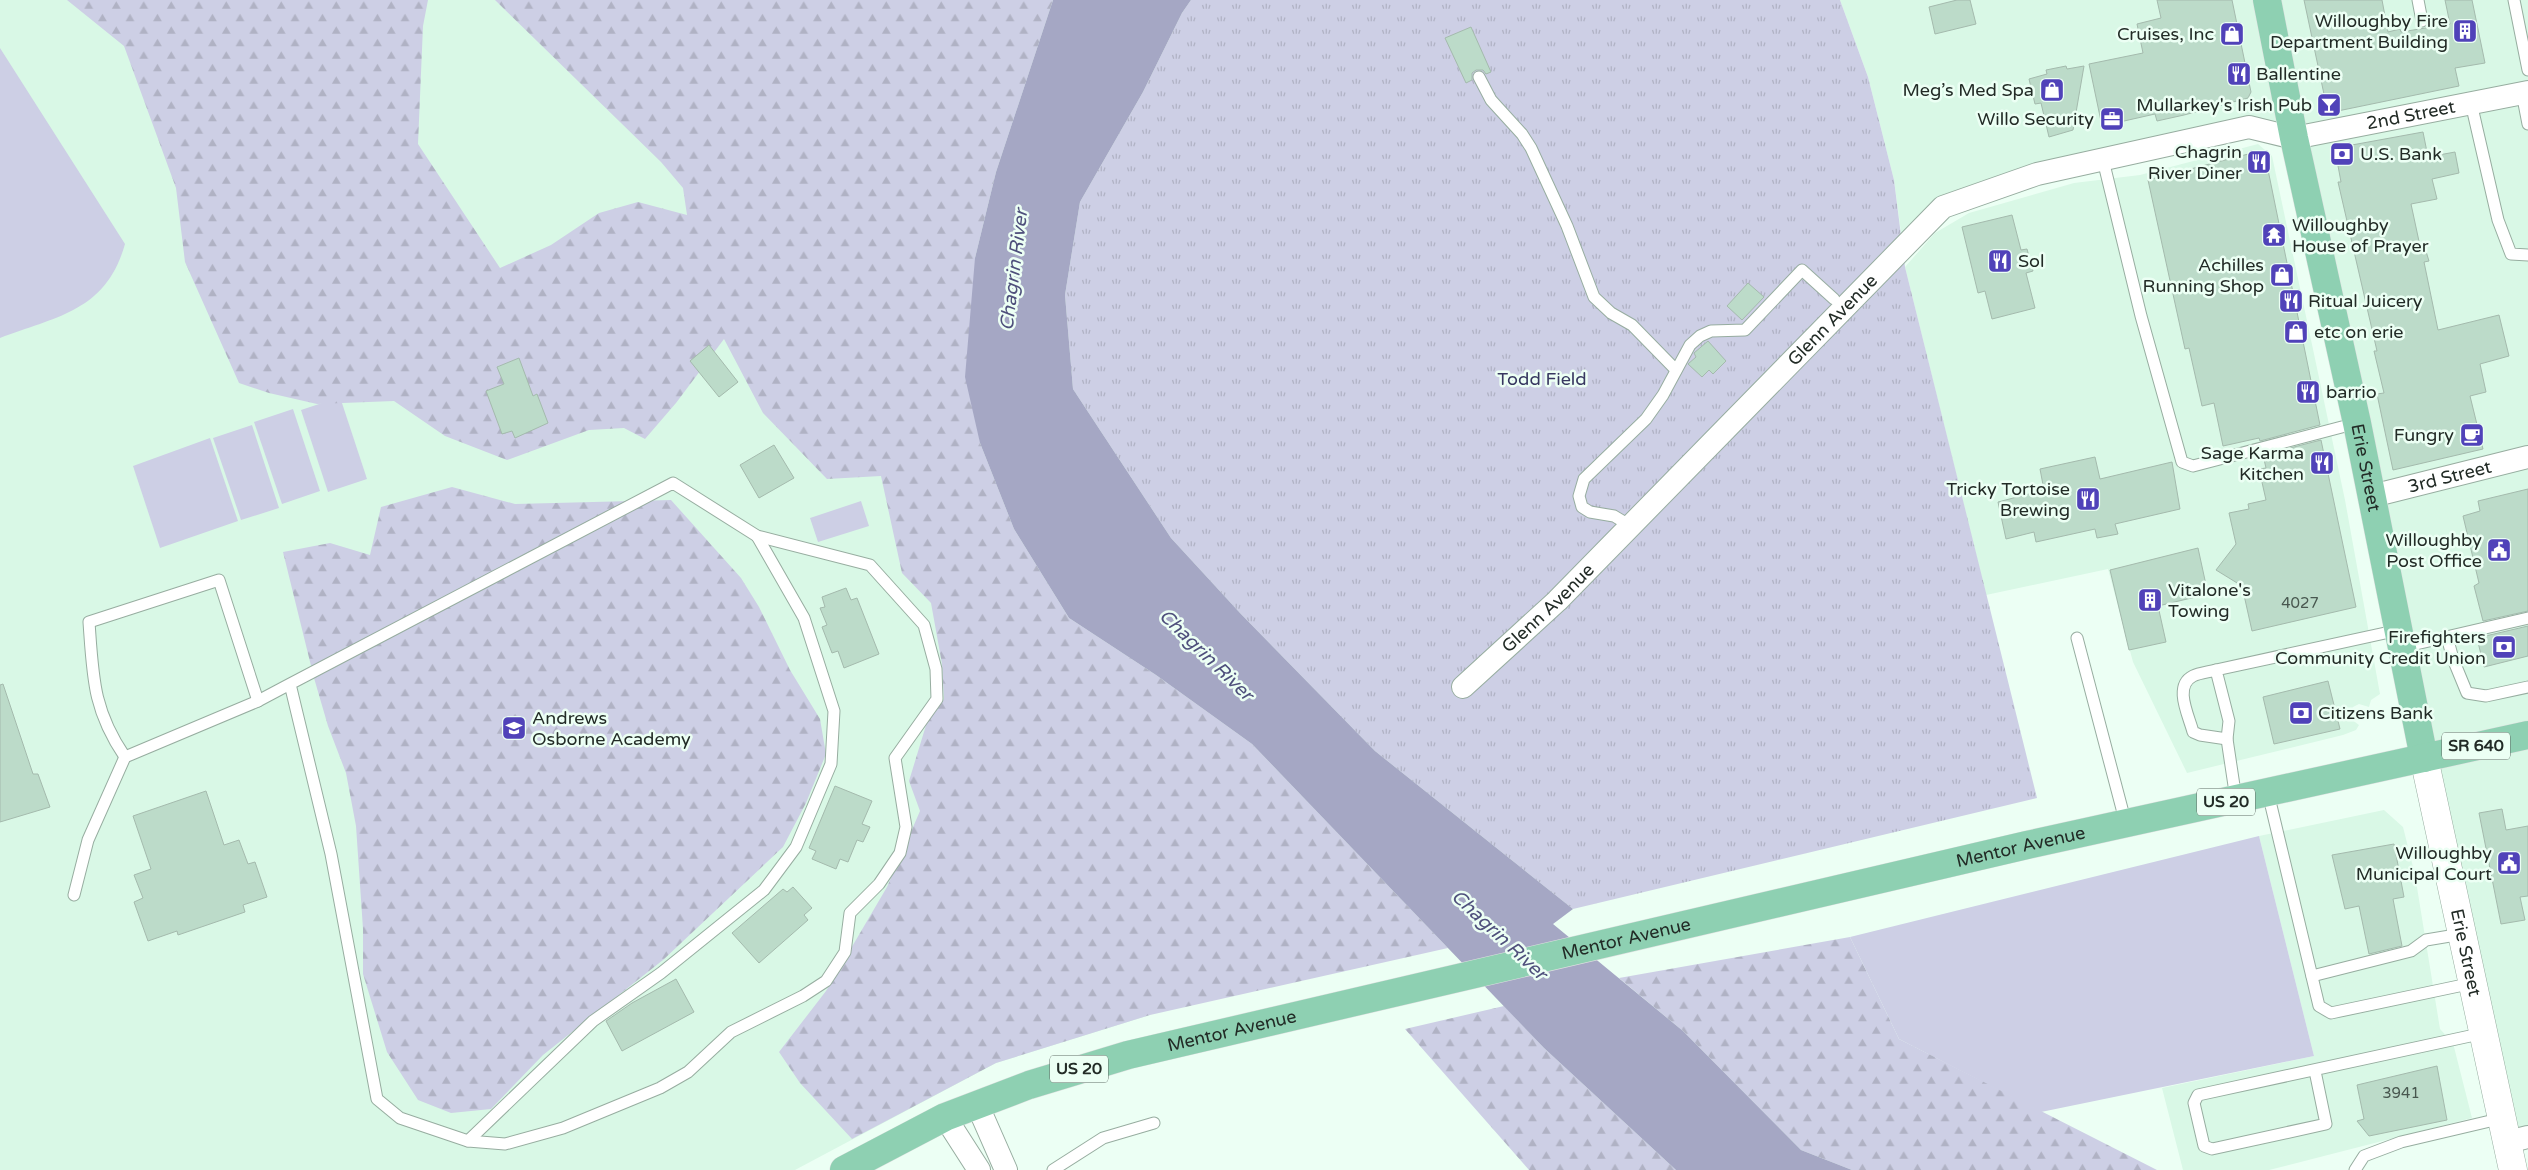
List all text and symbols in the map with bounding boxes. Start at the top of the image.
place label: Willoughby Fire Department Building [2270,10,2448,53]
building icon: Willoughby Fire Department Building [2452,18,2478,44]
shop icon: Cruises, Inc [2219,21,2245,47]
place label: Cruises, Inc [2117,23,2214,45]
restaurant icon: Ballentine [2226,61,2252,87]
place label: Ballentine [2256,63,2341,85]
shop icon: Meg’s Med Spa [2039,77,2065,103]
place label: Meg’s Med Spa [1903,79,2034,101]
bar icon: Mullarkey's Irish Pub [2316,92,2342,118]
place label: Mullarkey's Irish Pub [2136,94,2312,116]
street label: 2nd Street [2364,96,2457,135]
office icon: Willo Security [2099,106,2125,132]
place label: Willo Security [1977,108,2094,130]
place label: Chagrin River Diner [2148,141,2242,184]
bank icon: U.S. Bank [2329,141,2355,167]
place label: U.S. Bank [2360,143,2442,165]
restaurant icon: Chagrin River Diner [2246,149,2272,175]
water label: Chagrin River [996,205,1033,332]
place label: Willoughby House of Prayer [2292,214,2429,257]
temple icon: Willoughby House of Prayer [2261,222,2287,248]
restaurant icon: Sol [1987,248,2013,274]
place label: Sol [2018,250,2045,272]
place label: Achilles Running Shop [2143,254,2264,297]
shop icon: Achilles Running Shop [2269,262,2295,288]
street label: Glenn Avenue [1783,269,1882,370]
restaurant icon: Ritual Juicery [2278,288,2304,314]
place label: Ritual Juicery [2308,290,2423,312]
shop icon: etc on erie [2283,319,2309,345]
place label: etc on erie [2314,321,2404,343]
park label: Todd Field [1497,368,1587,390]
restaurant icon: barrio [2295,379,2321,405]
place label: barrio [2326,381,2377,403]
street label: Erie Street [2346,422,2385,514]
cafe icon: Fungry [2459,422,2485,448]
place label: Fungry [2394,424,2454,446]
place label: Sage Karma Kitchen [2201,442,2304,485]
restaurant icon: Sage Karma Kitchen [2309,450,2335,476]
street label: 3rd Street [2405,456,2494,498]
place label: Tricky Tortoise Brewing [1946,478,2070,521]
restaurant icon: Tricky Tortoise Brewing [2075,486,2101,512]
place label: Willoughby Post Office [2385,529,2482,572]
public building icon: Willoughby Post Office [2486,537,2512,563]
street label: Glenn Avenue [1497,559,1599,657]
place label: Vitalone's Towing [2168,579,2251,622]
building icon: Vitalone's Towing [2137,587,2163,613]
house number: 4027 [2281,594,2319,612]
water label: Chagrin River [1154,605,1260,707]
place label: Firefighters Community Credit Union [2275,626,2486,669]
bank icon: Firefighters Community Credit Union [2491,634,2517,660]
bank icon: Citizens Bank [2288,700,2314,726]
place label: Citizens Bank [2318,702,2433,724]
place label: Andrews Osborne Academy [532,707,691,750]
school or university icon: Andrews Osborne Academy [501,715,527,741]
road number: SR 640 [2442,732,2510,759]
road number: US 20 [2197,789,2255,816]
street label: Mentor Avenue [1954,822,2087,872]
place label: Willoughby Municipal Court [2356,842,2492,885]
public building icon: Willoughby Municipal Court [2496,850,2522,876]
water label: Chagrin River [1447,885,1553,987]
street label: Erie Street [2446,907,2486,999]
street label: Mentor Avenue [1559,913,1693,964]
street label: Mentor Avenue [1165,1005,1299,1056]
road number: US 20 [1050,1056,1108,1082]
house number: 3941 [2382,1084,2420,1102]

